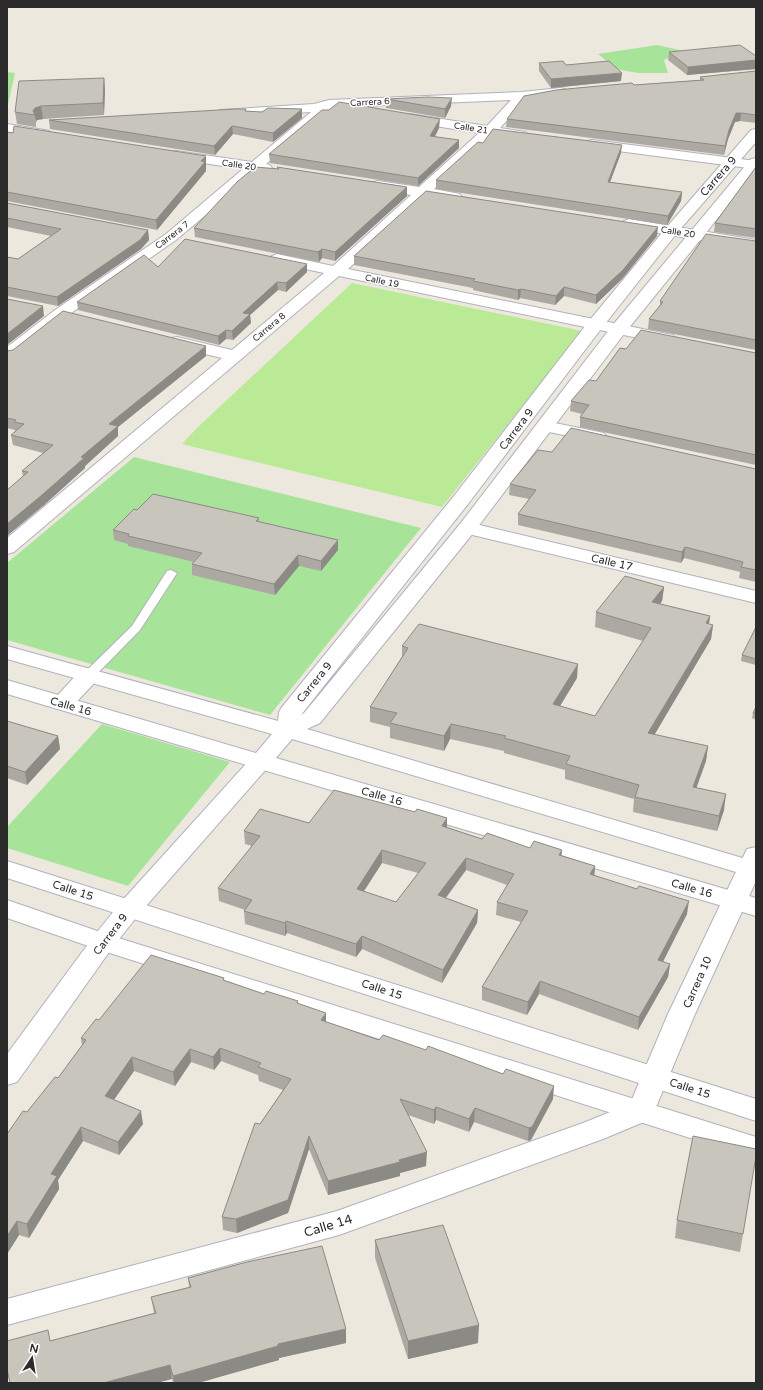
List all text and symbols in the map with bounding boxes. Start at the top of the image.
street label: Carrera 6 [350,96,390,109]
street label: Calle 21 [453,120,489,137]
street label: Carrera 9 [698,154,739,199]
street label: Calle 20 [221,158,257,173]
street label: Carrera 7 [153,219,192,252]
street label: Calle 20 [660,224,696,241]
street label: Calle 19 [364,273,400,291]
street label: Carrera 8 [251,310,288,344]
street label: Carrera 9 [497,406,536,453]
street label: Calle 17 [590,551,634,574]
street label: Carrera 9 [294,659,335,705]
street label: Calle 16 [49,694,93,719]
street label: Calle 16 [360,784,404,809]
street label: Calle 16 [670,876,714,901]
street label: Calle 15 [51,878,95,903]
street label: Carrera 9 [91,911,130,958]
street label: Carrera 10 [680,954,715,1010]
street label: Calle 15 [360,977,404,1002]
street label: Calle 15 [668,1076,712,1101]
street label: Calle 14 [302,1211,354,1241]
north arrow [12,1338,52,1378]
text: N [28,1341,40,1356]

